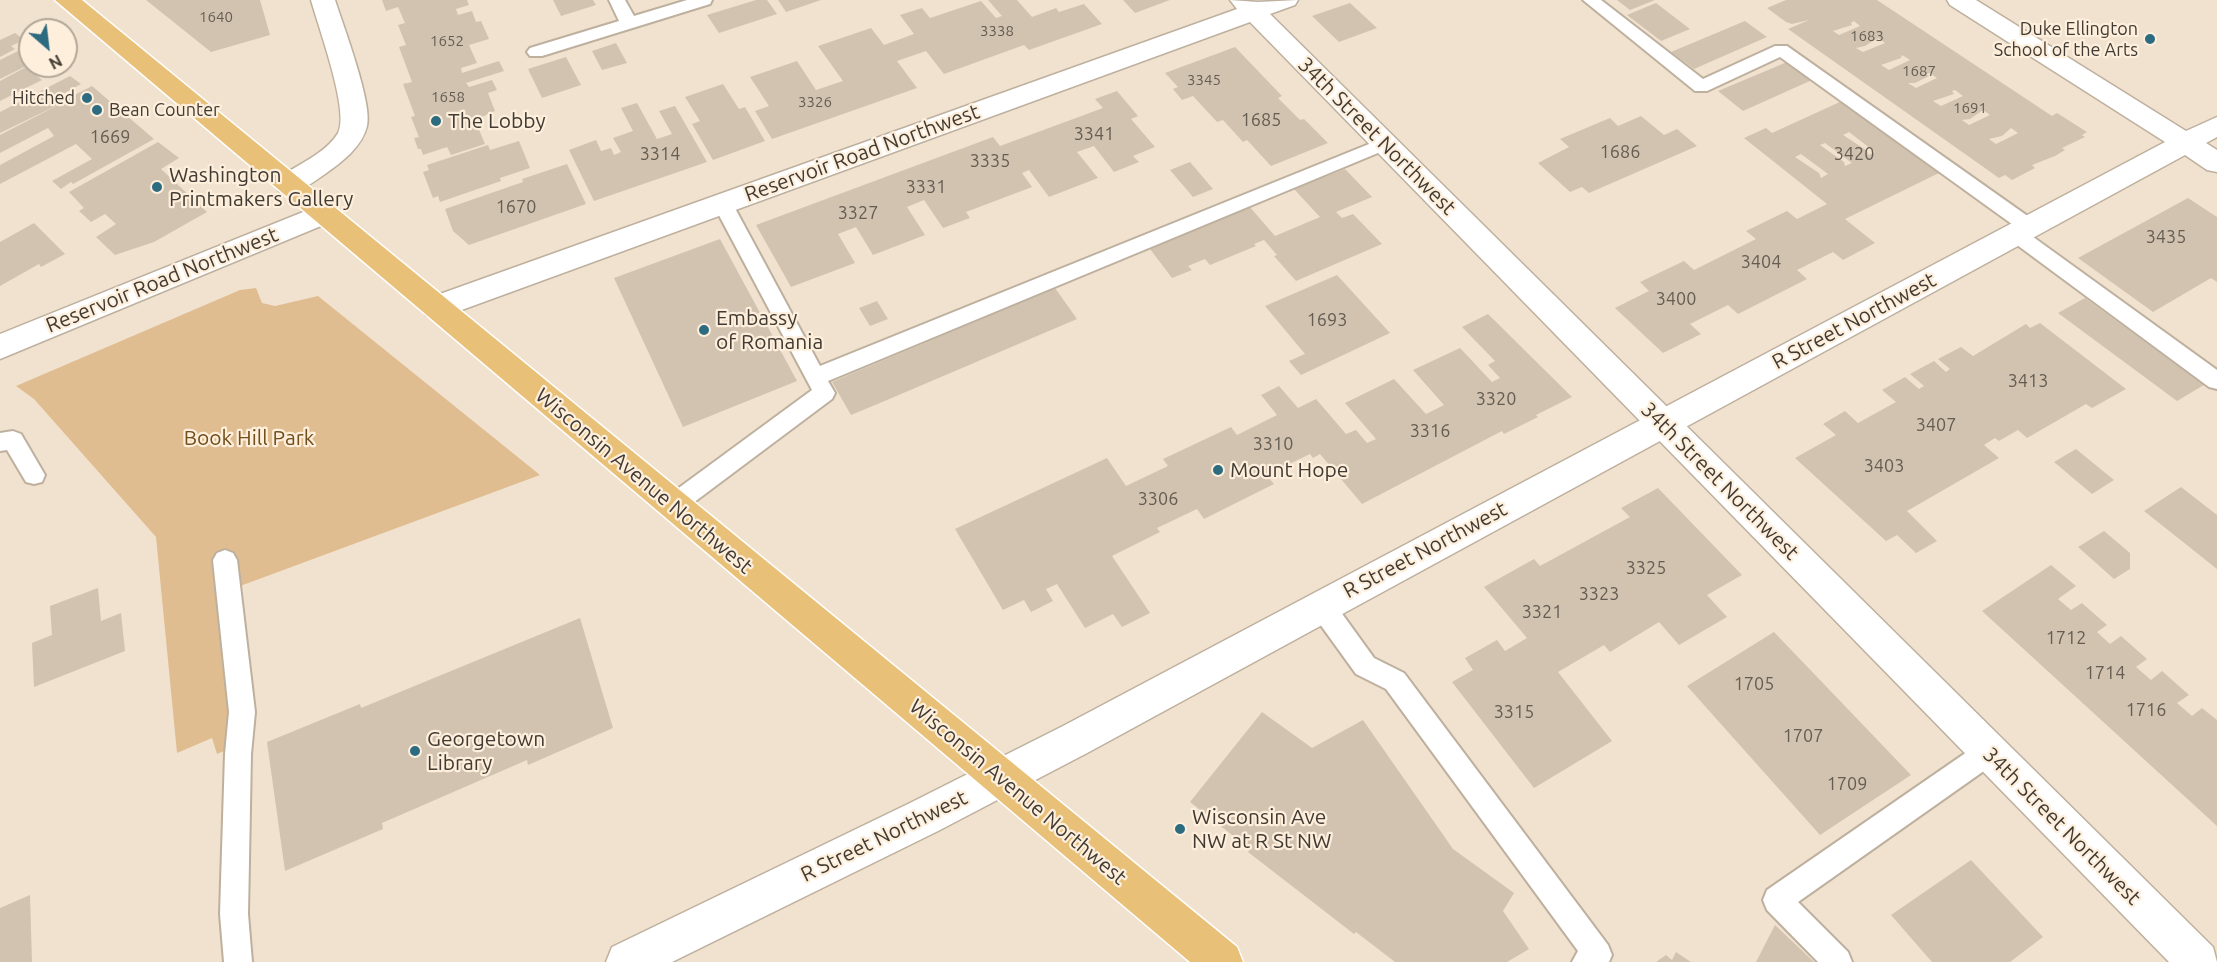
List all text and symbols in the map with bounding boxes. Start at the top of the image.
house number: 1640 [199,8,233,26]
north arrow [18,18,78,78]
place label: Duke Ellington School of the Arts [1994,18,2138,60]
house number: 3338 [980,22,1014,40]
house number: 1683 [1850,27,1884,45]
house number: 1652 [430,32,464,50]
marker: Duke Ellington School of the Arts [2143,32,2157,46]
text: N [46,51,65,73]
street label: 34th Street Northwest [1293,52,1461,220]
house number: 1687 [1902,62,1936,80]
house number: 3345 [1187,71,1221,89]
place label: Hitched [12,87,75,109]
house number: 1658 [431,88,465,106]
marker: Hitched [80,91,94,105]
house number: 3326 [798,93,832,111]
place label: Bean Counter [109,99,220,121]
street label: Reservoir Road Northwest [741,99,983,207]
house number: 1691 [1953,99,1987,117]
marker: Bean Counter [90,103,104,117]
place label: The Lobby [448,108,546,134]
house number: 1685 [1241,109,1281,131]
marker: The Lobby [429,114,443,128]
house number: 3341 [1074,123,1114,145]
house number: 1669 [90,126,130,148]
house number: 1686 [1600,141,1640,163]
house number: 3314 [640,143,680,165]
house number: 3420 [1834,143,1874,165]
house number: 3335 [970,150,1010,172]
place label: Washington Printmakers Gallery [169,162,353,212]
house number: 3331 [906,176,946,198]
marker: Washington Printmakers Gallery [150,180,164,194]
house number: 1670 [496,196,536,218]
house number: 3327 [838,202,878,224]
street label: Reservoir Road Northwest [42,222,282,338]
house number: 3435 [2146,226,2186,248]
house number: 3404 [1741,251,1781,273]
street label: R Street Northwest [1768,267,1940,375]
house number: 3400 [1656,288,1696,310]
place label: Embassy of Romania [716,305,823,355]
house number: 1693 [1307,309,1347,331]
marker: Embassy of Romania [697,323,711,337]
house number: 3413 [2008,370,2048,392]
street label: Wisconsin Avenue Northwest [530,383,758,579]
house number: 3320 [1476,388,1516,410]
street label: 34th Street Northwest [1636,397,1804,565]
house number: 3407 [1916,414,1956,436]
house number: 3316 [1410,420,1450,442]
park label: Book Hill Park [184,425,314,451]
house number: 3310 [1253,433,1293,455]
house number: 3403 [1864,455,1904,477]
place label: Mount Hope [1230,457,1348,483]
marker: Mount Hope [1211,463,1225,477]
house number: 3306 [1138,488,1178,510]
street label: R Street Northwest [1339,496,1511,604]
house number: 3325 [1626,557,1666,579]
house number: 3323 [1579,583,1619,605]
house number: 3321 [1522,601,1562,623]
house number: 1712 [2046,627,2086,649]
house number: 1714 [2085,662,2125,684]
house number: 1705 [1734,673,1774,695]
street label: Wisconsin Avenue Northwest [904,694,1132,890]
house number: 1716 [2126,699,2166,721]
house number: 3315 [1494,701,1534,723]
house number: 1707 [1783,725,1823,747]
place label: Georgetown Library [427,726,545,776]
street label: 34th Street Northwest [1978,742,2146,910]
marker: Georgetown Library [408,744,422,758]
house number: 1709 [1827,773,1867,795]
street label: R Street Northwest [797,785,971,887]
place label: Wisconsin Ave NW at R St NW [1192,804,1331,854]
marker: Wisconsin Ave NW at R St NW [1173,822,1187,836]

